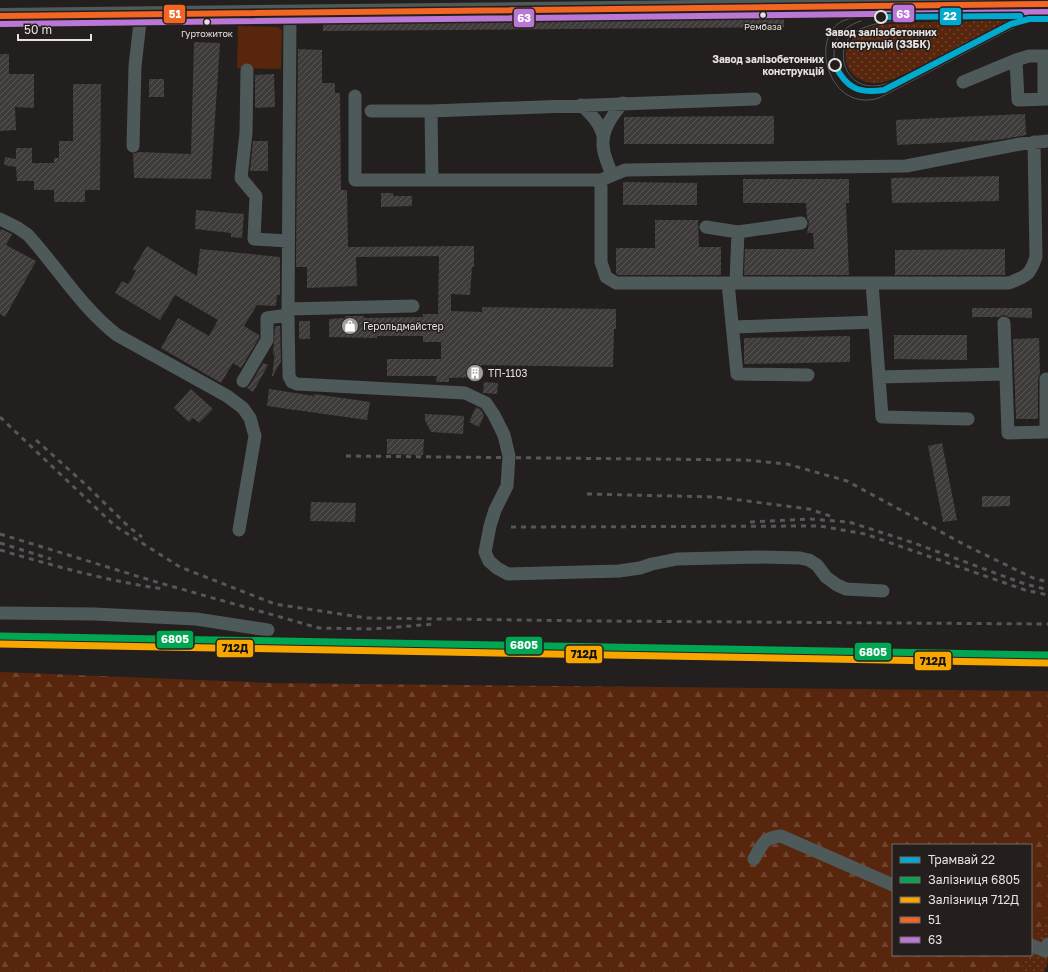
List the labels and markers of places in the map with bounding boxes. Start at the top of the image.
marker: Рембаза [758,10,768,20]
marker: Завод залізобетонних конструкцій (ЗЗБК) [874,10,888,24]
marker: Гуртожиток [202,17,212,27]
place label: Рембаза [744,21,782,32]
place label: Завод залізобетонних конструкцій (ЗЗБК) [825,26,937,50]
place label: Гуртожиток [181,28,233,39]
place label: Завод залізобетонних конструкцій [712,53,824,77]
marker: Завод залізобетонних конструкцій [828,58,842,72]
shop icon: Герольдмайстер [340,316,360,336]
place label: Герольдмайстер [363,320,444,332]
building icon: ТП-1103 [465,363,485,383]
place label: ТП-1103 [488,367,527,379]

